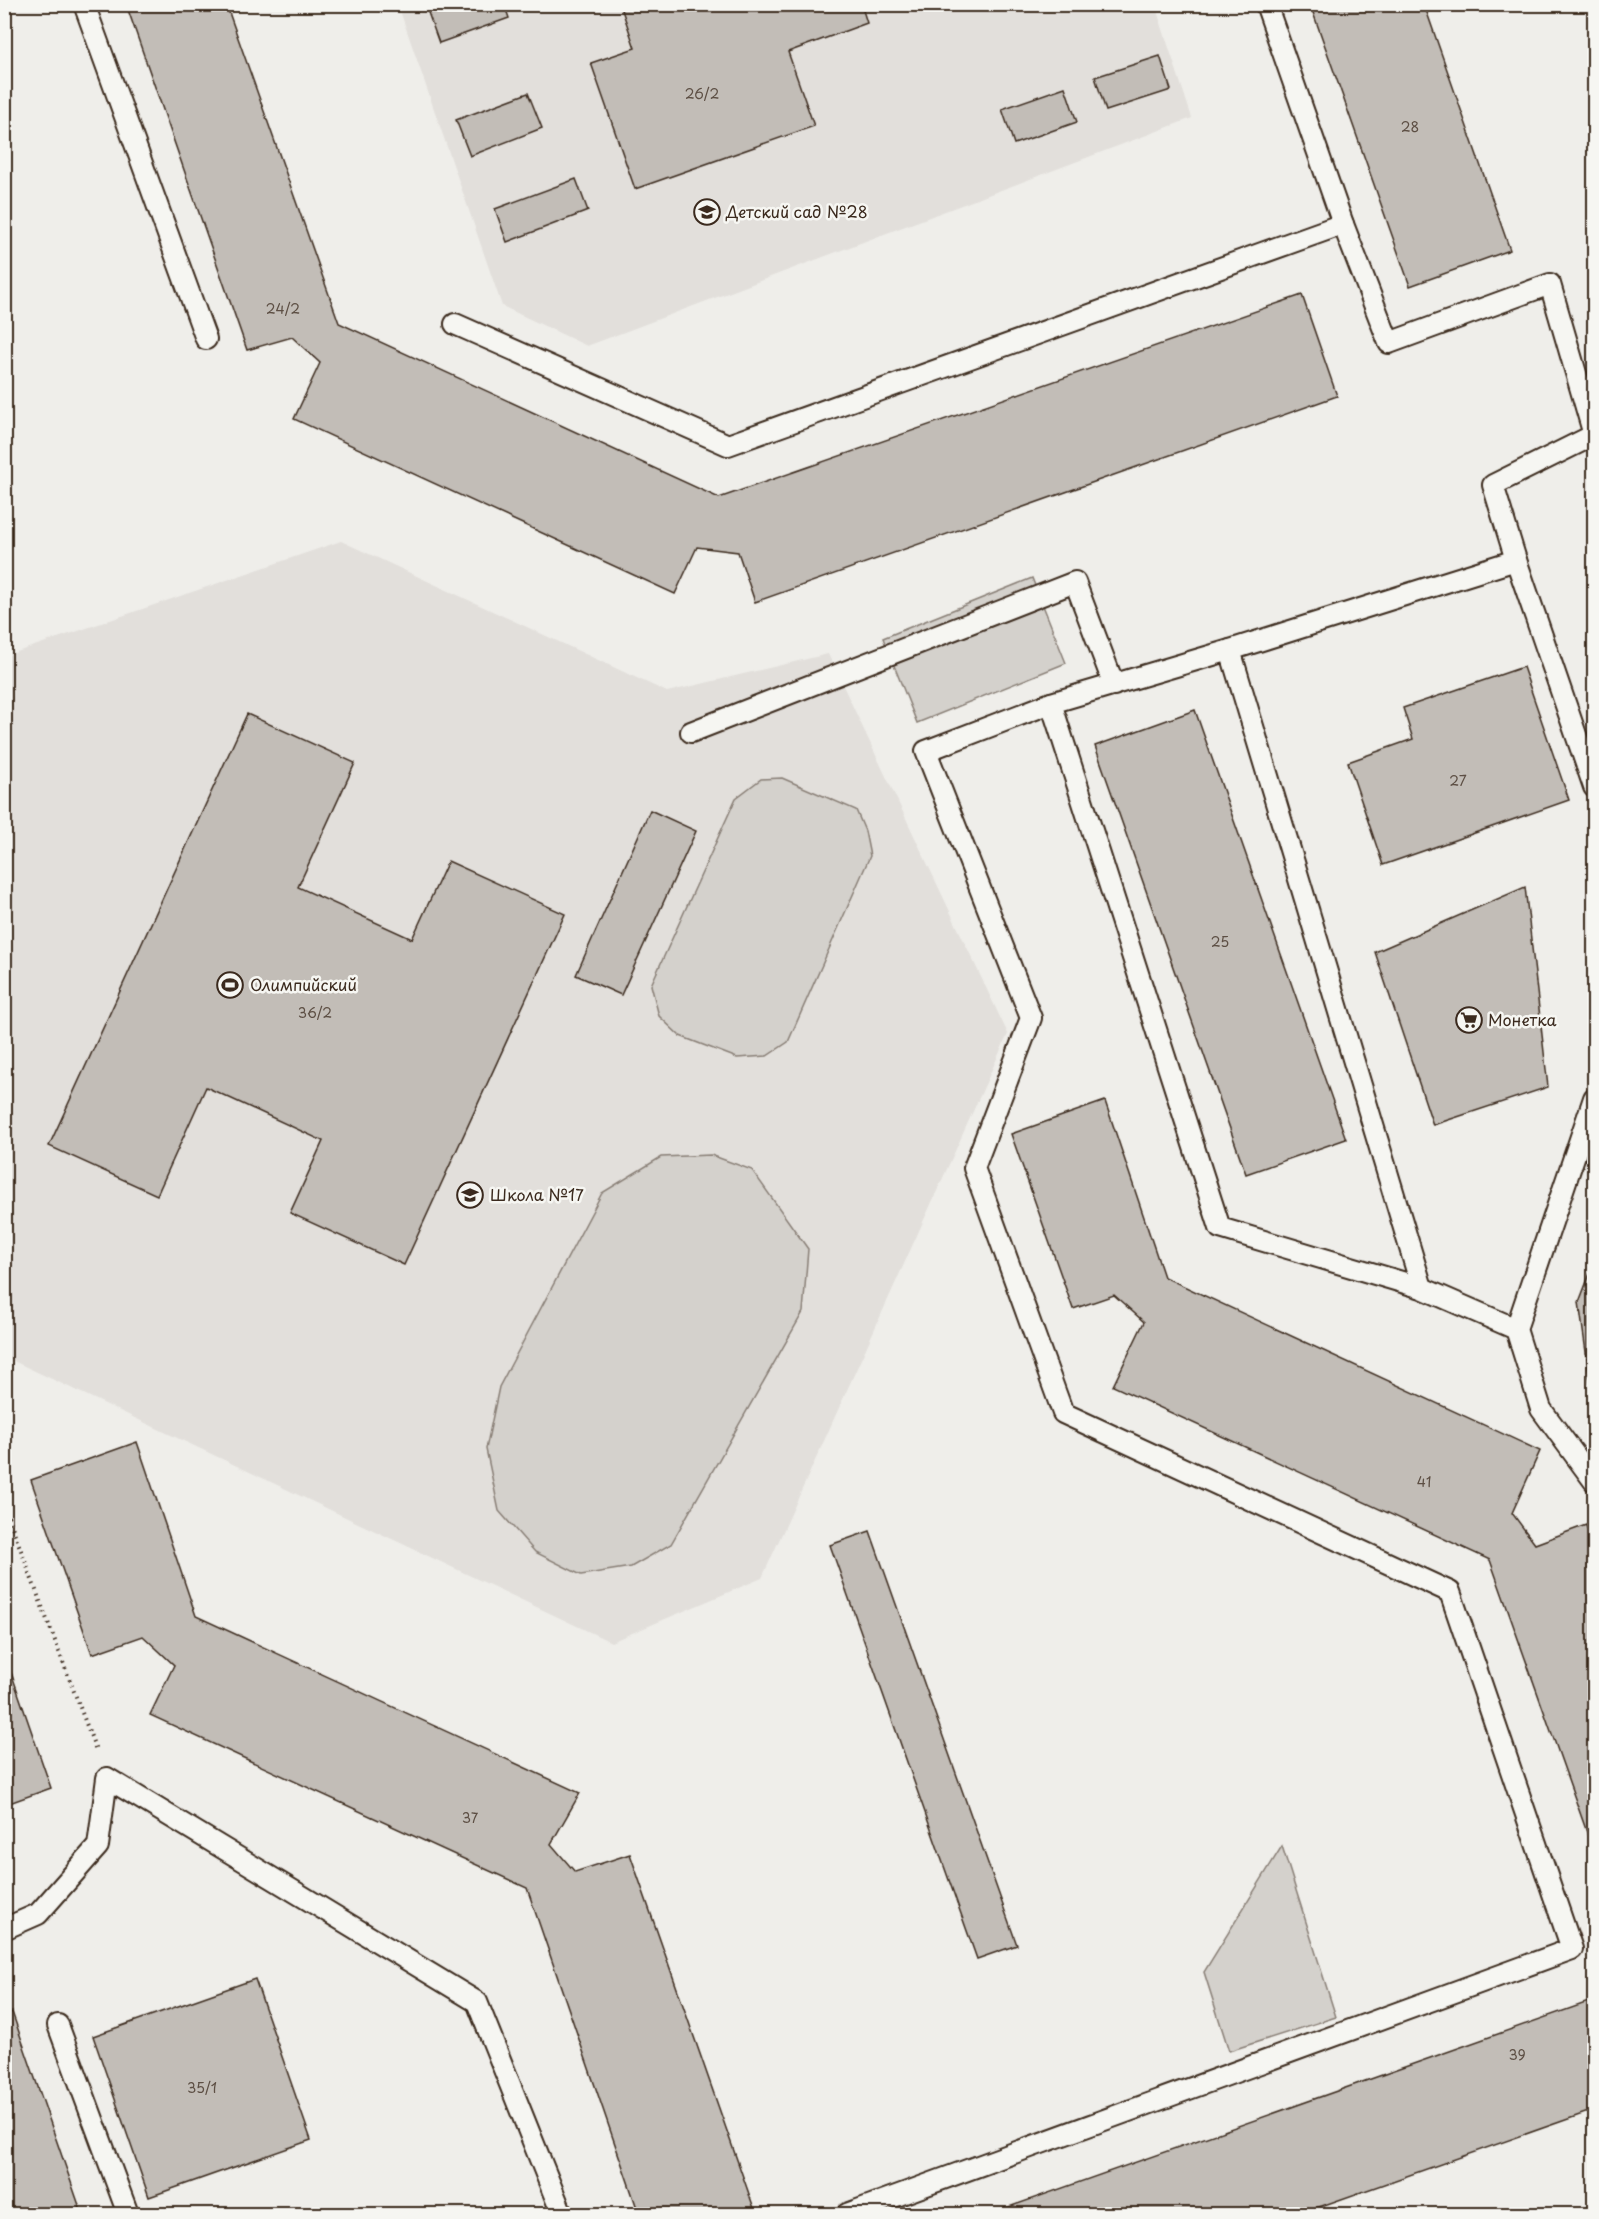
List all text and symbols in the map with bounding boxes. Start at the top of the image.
house number: 26/2 [685,83,719,104]
house number: 28 [1401,116,1419,137]
school or university icon: Детский сад №28 [692,197,722,227]
place label: Детский сад №28 [725,199,868,223]
house number: 24/2 [266,298,300,319]
house number: 27 [1449,770,1467,791]
house number: 25 [1211,931,1229,952]
sports icon: Олимпийский [215,970,245,1000]
place label: Олимпийский [250,972,357,996]
house number: 36/2 [298,1002,332,1023]
supermarket icon: Монетка [1454,1005,1484,1035]
place label: Монетка [1488,1007,1557,1031]
school or university icon: Школа №17 [455,1180,485,1210]
place label: Школа №17 [490,1182,584,1206]
house number: 41 [1417,1471,1431,1492]
house number: 37 [462,1807,479,1828]
house number: 39 [1508,2044,1526,2065]
house number: 35/1 [187,2077,217,2098]

